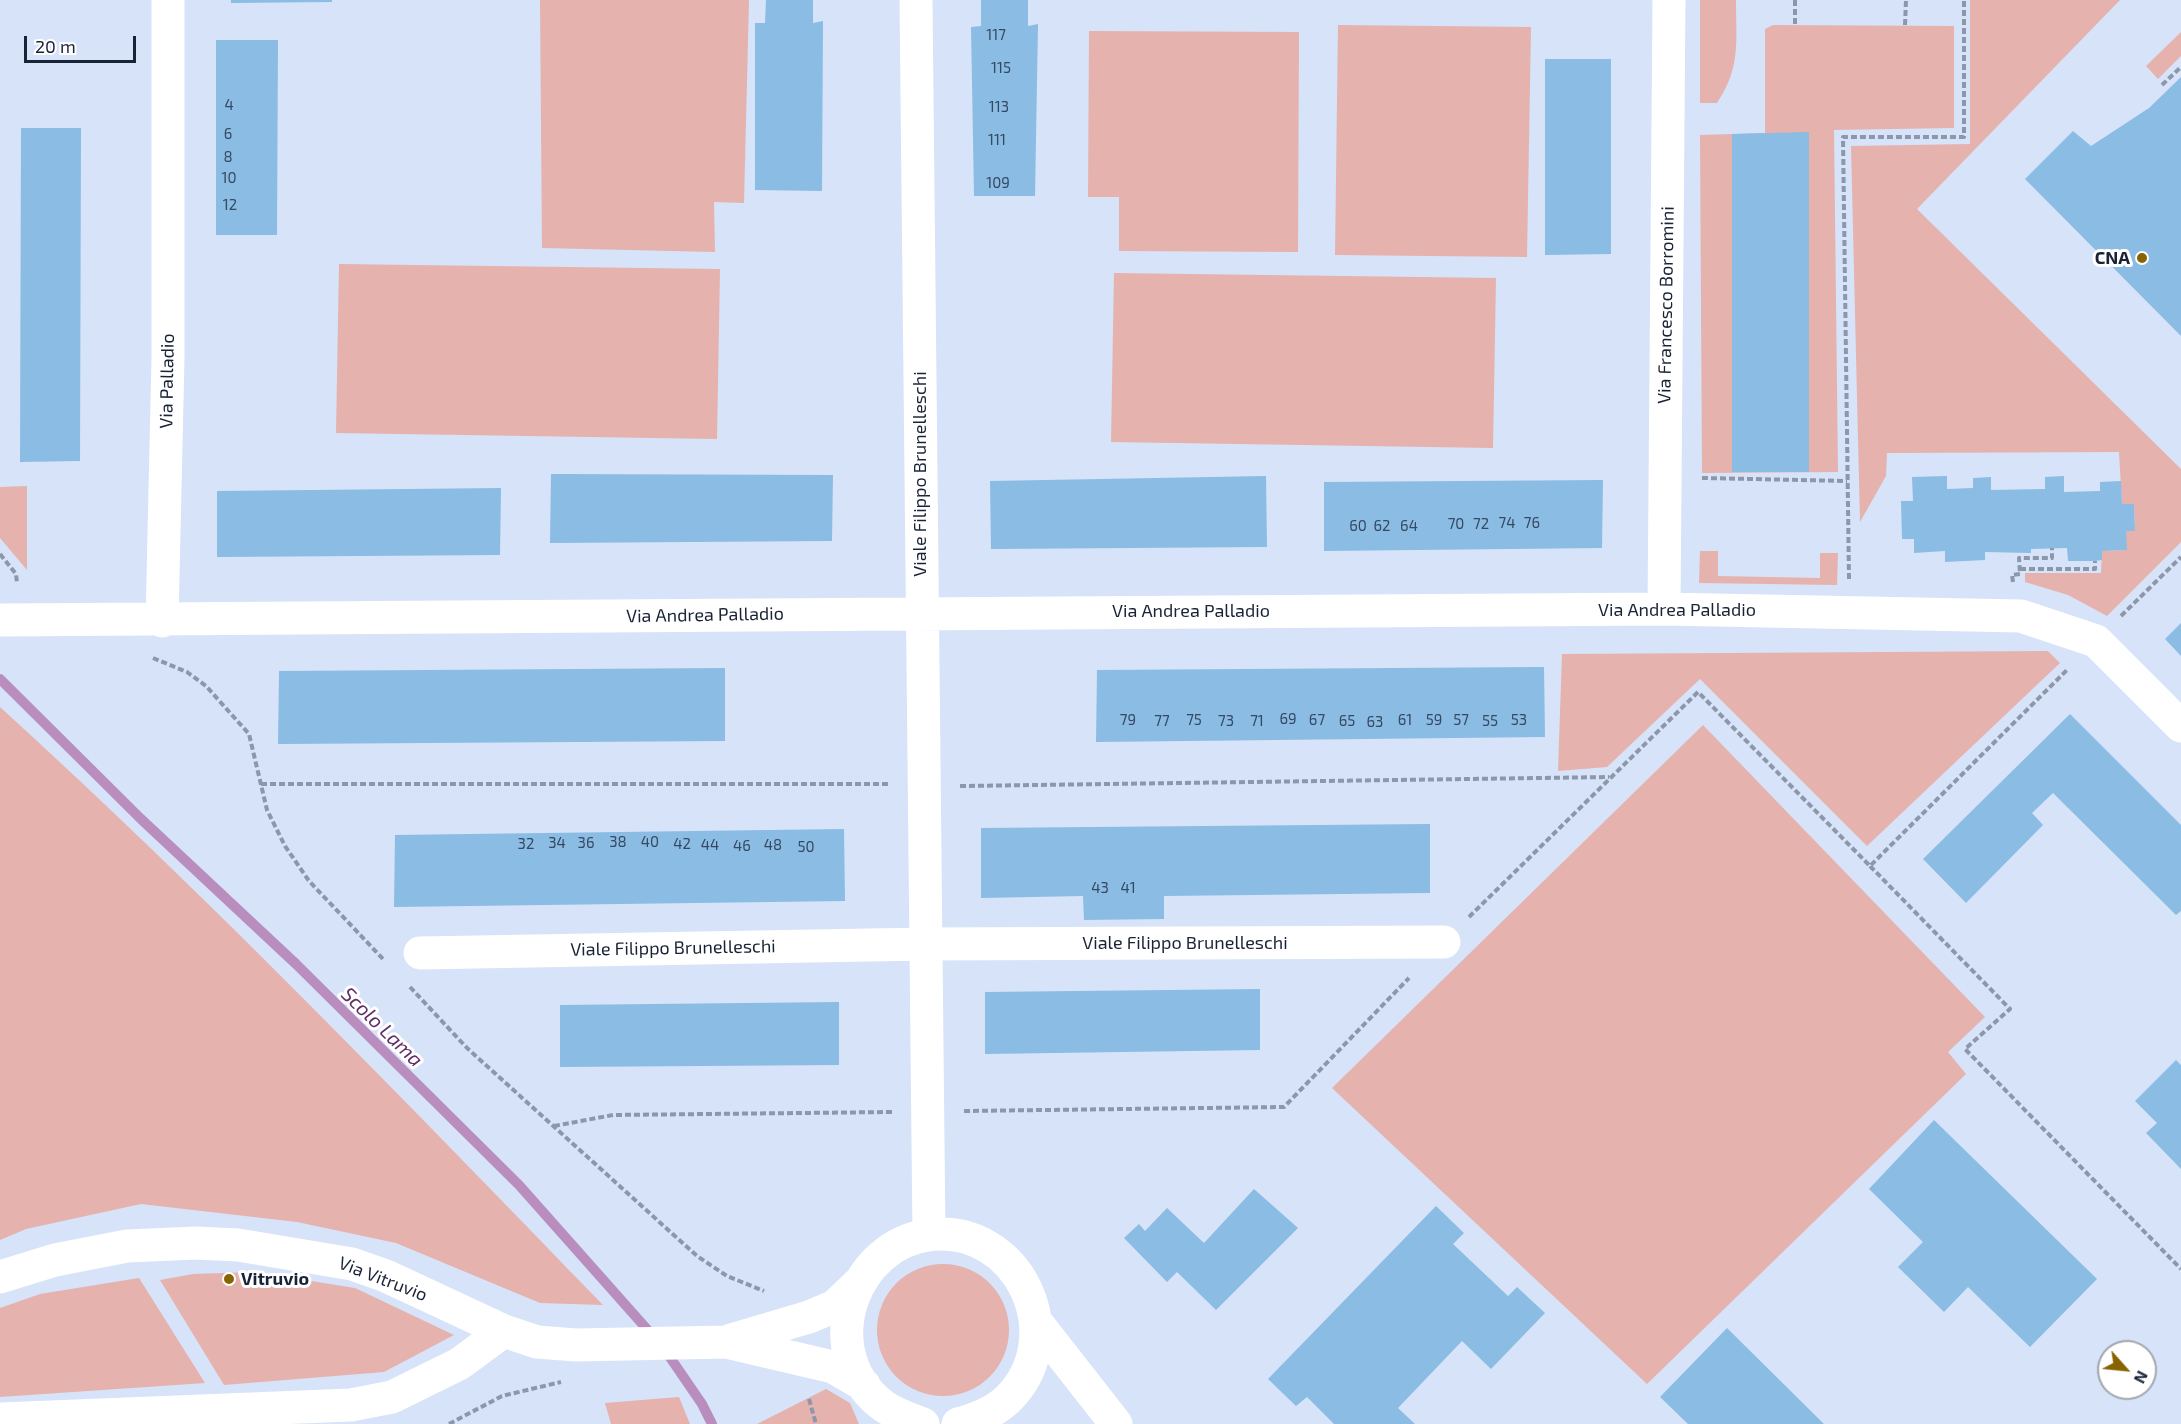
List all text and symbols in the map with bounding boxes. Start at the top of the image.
scale bar [27,24,140,62]
house number: 117 [986,26,1006,44]
text: 20 m [35,35,76,57]
house number: 115 [991,59,1011,77]
house number: 4 [224,96,234,114]
house number: 113 [989,98,1009,116]
house number: 6 [224,125,232,143]
house number: 111 [988,131,1006,149]
house number: 8 [223,148,233,166]
house number: 10 [221,169,237,187]
house number: 109 [986,174,1010,192]
house number: 12 [223,196,237,214]
street label: Via Francesco Borromini [1653,206,1679,404]
place label: CNA [2095,247,2130,269]
marker: CNA [2135,251,2149,265]
street label: Via Palladio [155,333,179,429]
street label: Viale Filippo Brunelleschi [909,371,931,577]
house number: 74 [1499,514,1515,532]
house number: 76 [1524,514,1540,532]
house number: 70 [1448,515,1464,533]
house number: 72 [1473,515,1489,533]
house number: 60 [1349,517,1367,535]
house number: 62 [1373,517,1391,535]
house number: 64 [1400,517,1418,535]
street label: Via Andrea Palladio [1598,599,1756,621]
street label: Via Andrea Palladio [1112,600,1270,622]
street label: Via Andrea Palladio [626,603,784,627]
house number: 69 [1279,710,1297,728]
house number: 79 [1120,711,1136,729]
house number: 75 [1186,711,1202,729]
house number: 67 [1309,711,1325,729]
house number: 61 [1398,711,1412,729]
house number: 59 [1426,711,1442,729]
house number: 57 [1453,711,1469,729]
house number: 53 [1511,711,1527,729]
house number: 77 [1154,712,1170,730]
house number: 73 [1218,712,1234,730]
house number: 71 [1250,712,1264,730]
house number: 65 [1339,712,1355,730]
house number: 55 [1482,712,1498,730]
house number: 63 [1367,713,1383,731]
house number: 38 [609,833,627,851]
house number: 40 [641,833,659,851]
house number: 34 [548,834,566,852]
house number: 36 [578,834,594,852]
house number: 32 [518,835,534,853]
house number: 42 [673,835,691,853]
house number: 44 [701,836,719,854]
house number: 48 [764,836,782,854]
house number: 46 [733,837,751,855]
house number: 50 [797,838,815,856]
house number: 43 [1091,879,1109,897]
house number: 41 [1120,879,1136,897]
street label: Viale Filippo Brunelleschi [1082,932,1288,954]
street label: Viale Filippo Brunelleschi [570,935,776,961]
water label: Scolo Lama [336,982,428,1072]
street label: Via Vitruvio [336,1252,430,1306]
place label: Vitruvio [241,1268,309,1290]
marker: Vitruvio [222,1272,236,1286]
north arrow [2097,1340,2157,1400]
text: N [2131,1368,2153,1387]

